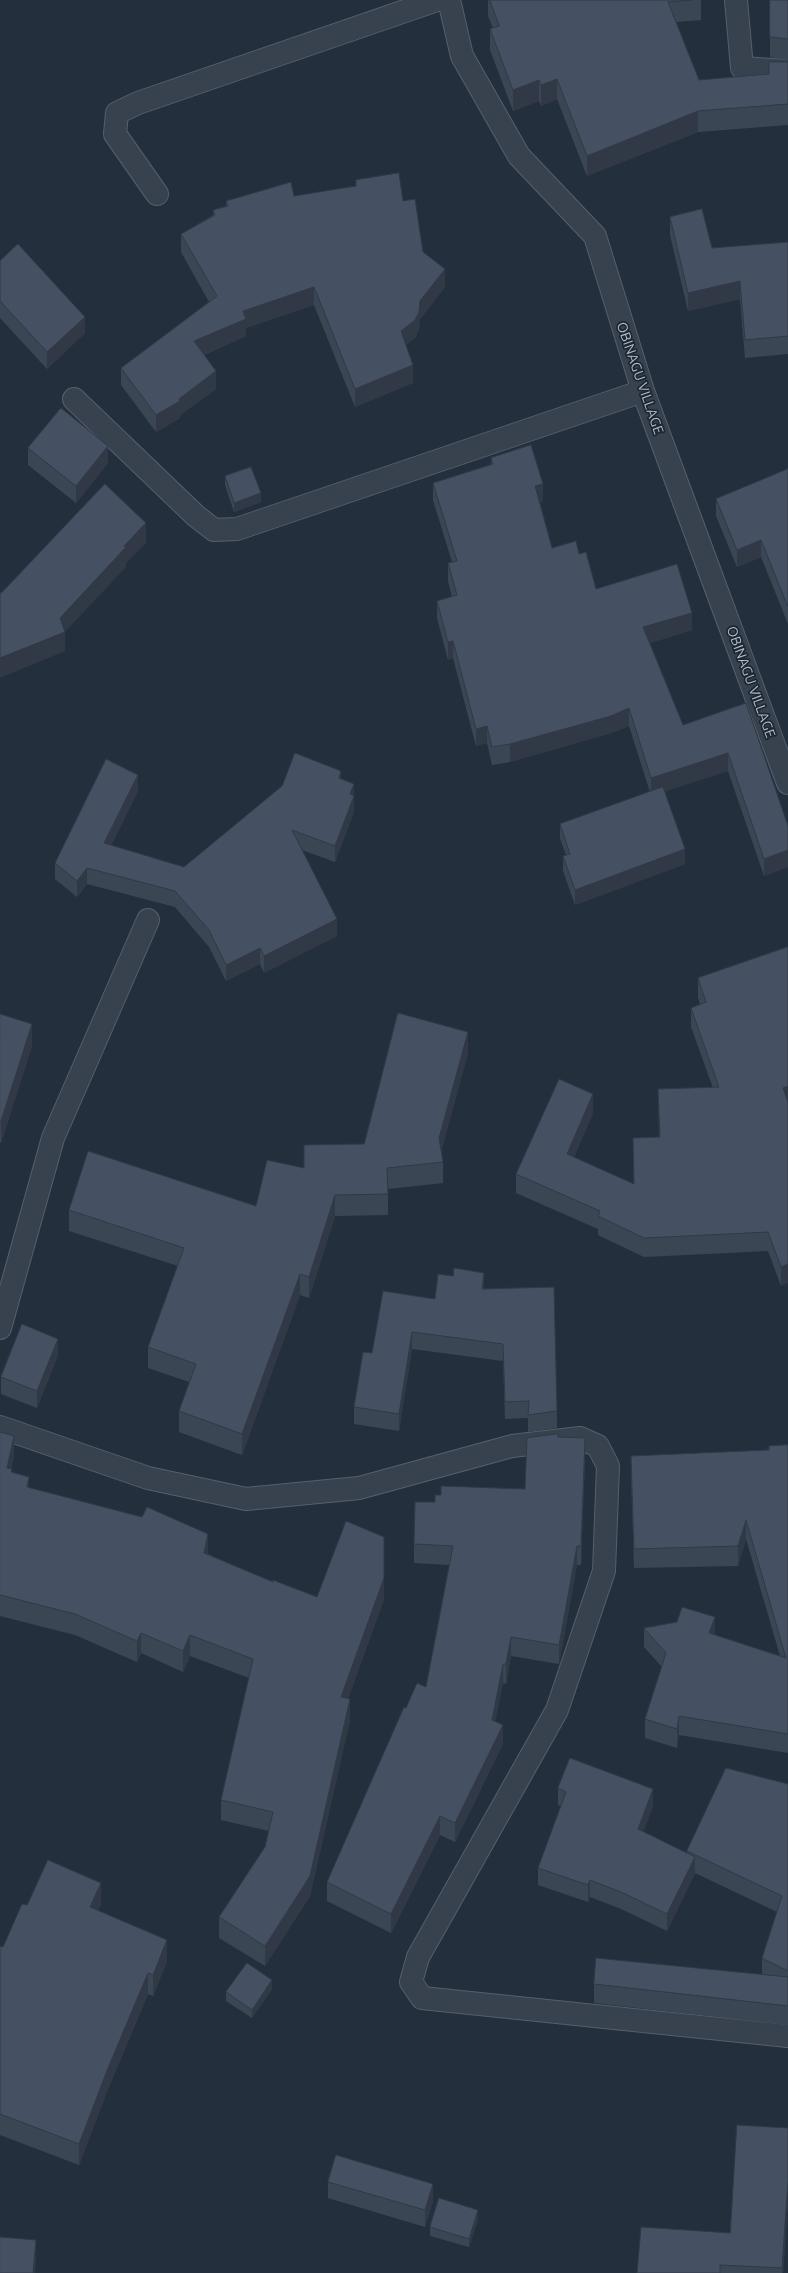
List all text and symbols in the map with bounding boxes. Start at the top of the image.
street label: OBINAGU VILLAGE [613,320,667,436]
street label: OBINAGU VILLAGE [723,624,779,740]

